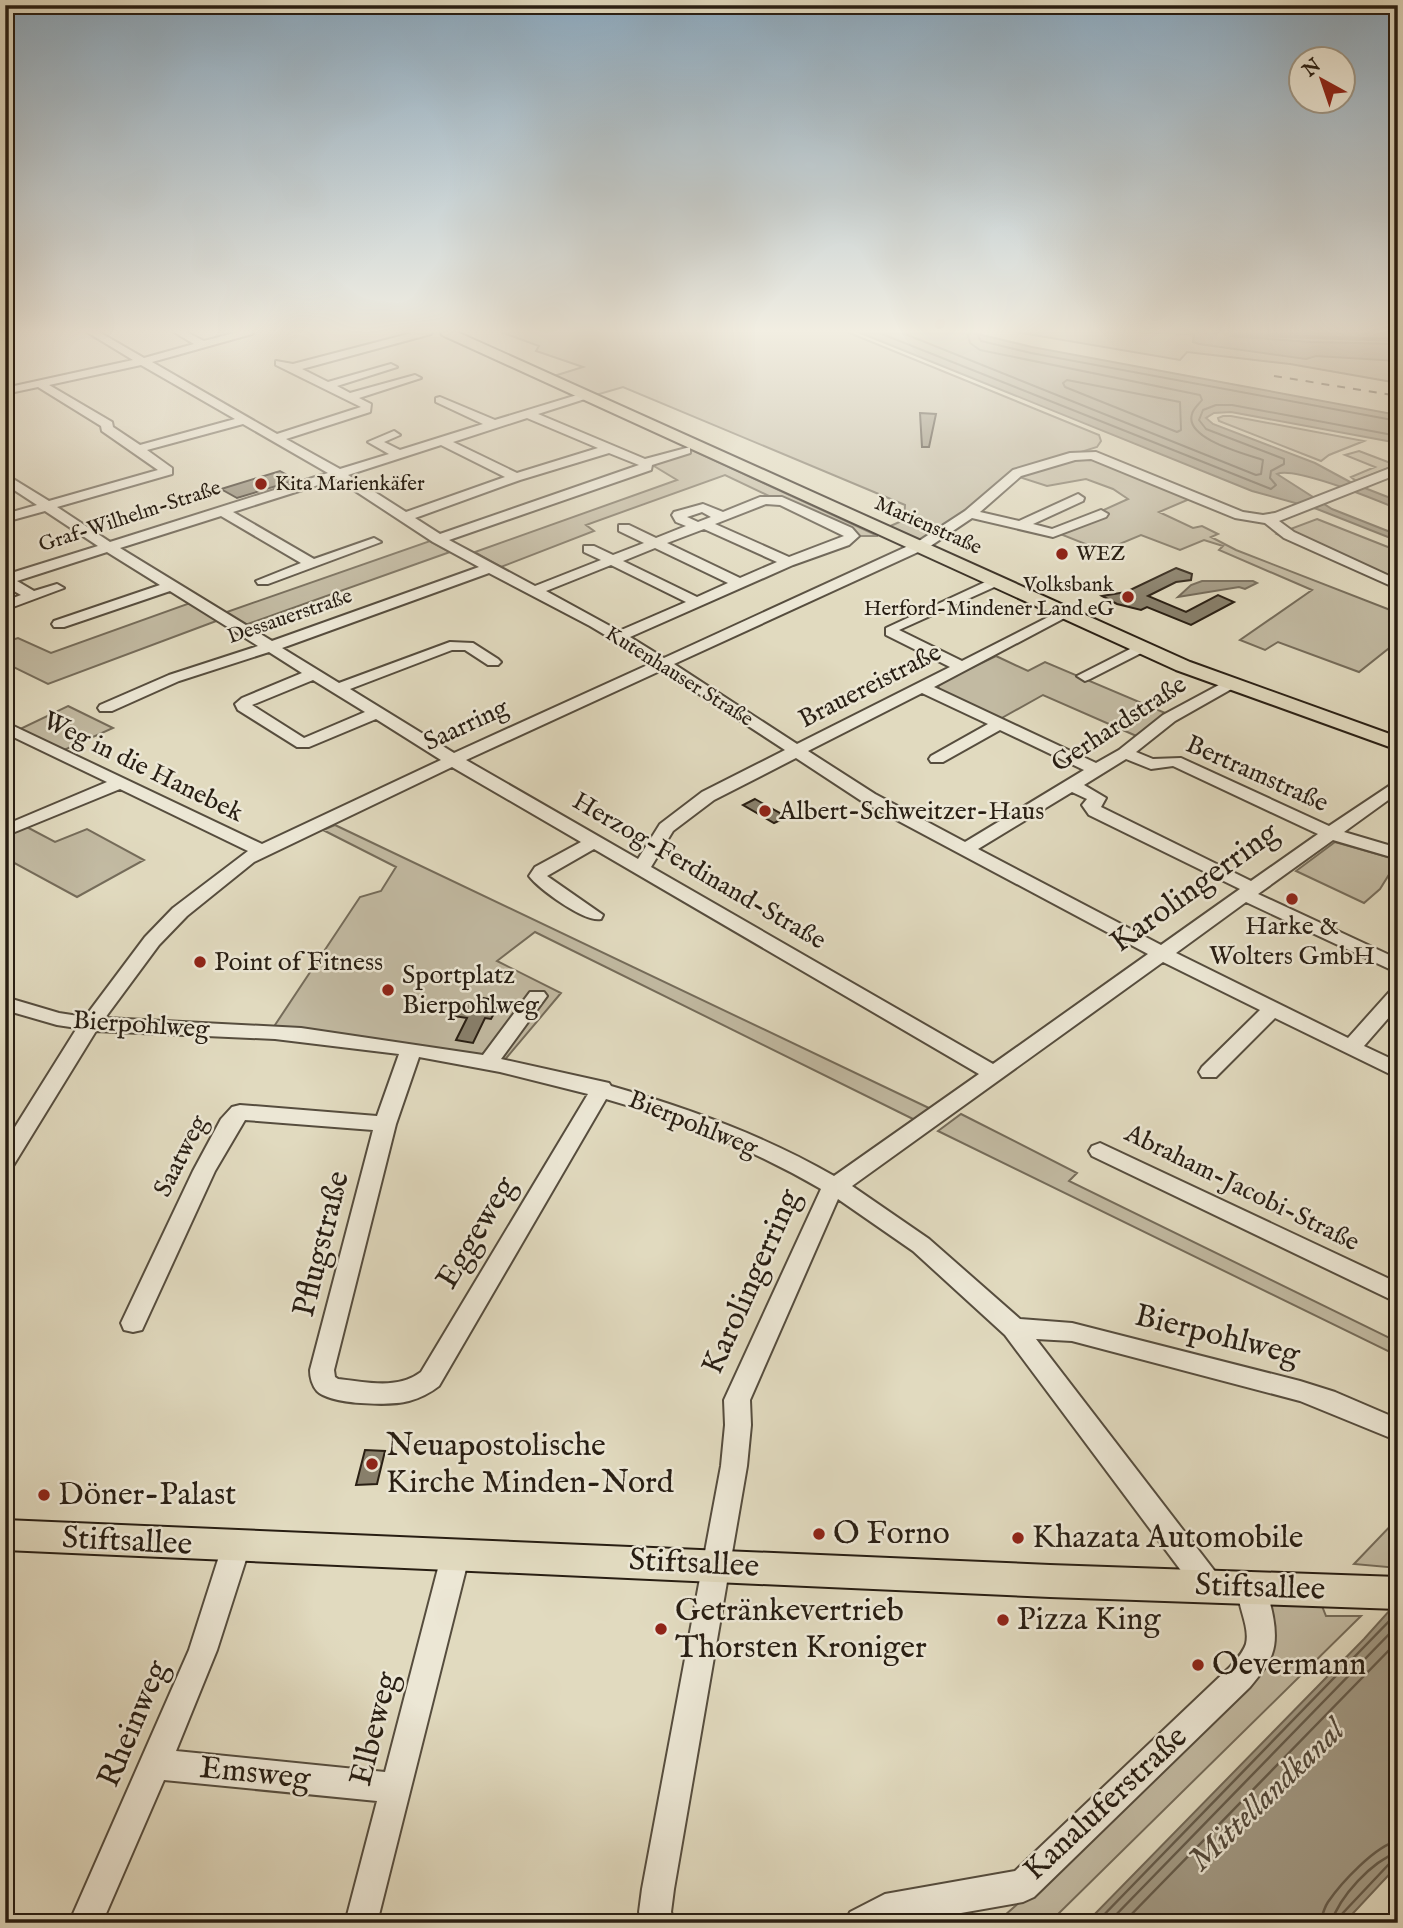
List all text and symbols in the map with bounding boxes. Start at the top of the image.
north arrow [1288,46,1358,116]
text: N [1298,54,1327,84]
place label: Kita Marienkäfer [275,471,425,498]
street label: Graf-Wilhelm-Straße [35,475,225,559]
marker: Kita Marienkäfer [253,476,269,492]
street label: Marienstraße [870,490,986,562]
place label: WEZ [1076,541,1126,568]
marker: WEZ [1054,546,1070,562]
place label: Volksbank Herford-Mindener Land eG [864,572,1115,623]
street label: Dessauerstraße [224,583,356,651]
marker: Volksbank Herford-Mindener Land eG [1120,589,1136,605]
street label: Kutenhauser Straße [600,621,758,734]
street label: Brauereistraße [793,636,947,736]
street label: Gerhardstraße [1045,668,1193,780]
street label: Saarring [418,691,514,759]
street label: Weg in die Hanebek [37,704,250,830]
street label: Bertramstraße [1181,728,1333,820]
street label: Herzog-Ferdinand-Straße [566,785,832,957]
place label: Albert-Schweitzer-Haus [778,795,1044,828]
marker: Albert-Schweitzer-Haus [757,803,773,819]
street label: Karolingerring [1103,813,1288,963]
marker: Harke & Wolters GmbH [1284,891,1300,907]
place label: Harke & Wolters GmbH [1209,910,1375,973]
place label: Point of Fitness [214,946,383,979]
marker: Point of Fitness [192,954,208,970]
place label: Sportplatz Bierpohlweg [402,959,540,1022]
marker: Sportplatz Bierpohlweg [380,982,396,998]
street label: Bierpohlweg [72,1004,211,1046]
street label: Bierpohlweg [623,1083,763,1165]
street label: Saatweg [146,1109,216,1203]
street label: Abraham-Jacobi-Straße [1118,1116,1365,1259]
street label: Pflugstraße [284,1167,360,1321]
street label: Eggeweg [427,1169,527,1297]
street label: Karolingerring [693,1182,811,1381]
street label: Bierpohlweg [1130,1296,1304,1376]
place label: Neuapostolische Kirche Minden-Nord [386,1426,675,1504]
marker: Neuapostolische Kirche Minden-Nord [364,1456,380,1472]
place label: Döner-Palast [58,1475,236,1516]
marker: Döner-Palast [36,1487,52,1503]
place label: O Forno [833,1514,950,1555]
street label: Stiftsallee [61,1518,193,1566]
place label: Khazata Automobile [1032,1518,1303,1559]
marker: O Forno [811,1526,827,1542]
marker: Khazata Automobile [1010,1530,1026,1546]
street label: Stiftsallee [628,1540,760,1588]
street label: Stiftsallee [1194,1565,1326,1611]
place label: Getränkevertrieb Thorsten Kroniger [675,1591,927,1669]
place label: Pizza King [1017,1600,1161,1641]
marker: Pizza King [995,1612,1011,1628]
marker: Getränkevertrieb Thorsten Kroniger [653,1621,669,1637]
place label: Oevermann [1212,1645,1366,1686]
street label: Rheinweg [89,1654,179,1794]
marker: Oevermann [1190,1657,1206,1673]
street label: Elbeweg [341,1667,409,1790]
water label: Mittellandkanal [1180,1709,1356,1881]
street label: Kanaluferstraße [1015,1717,1197,1891]
street label: Emsweg [198,1748,313,1800]

